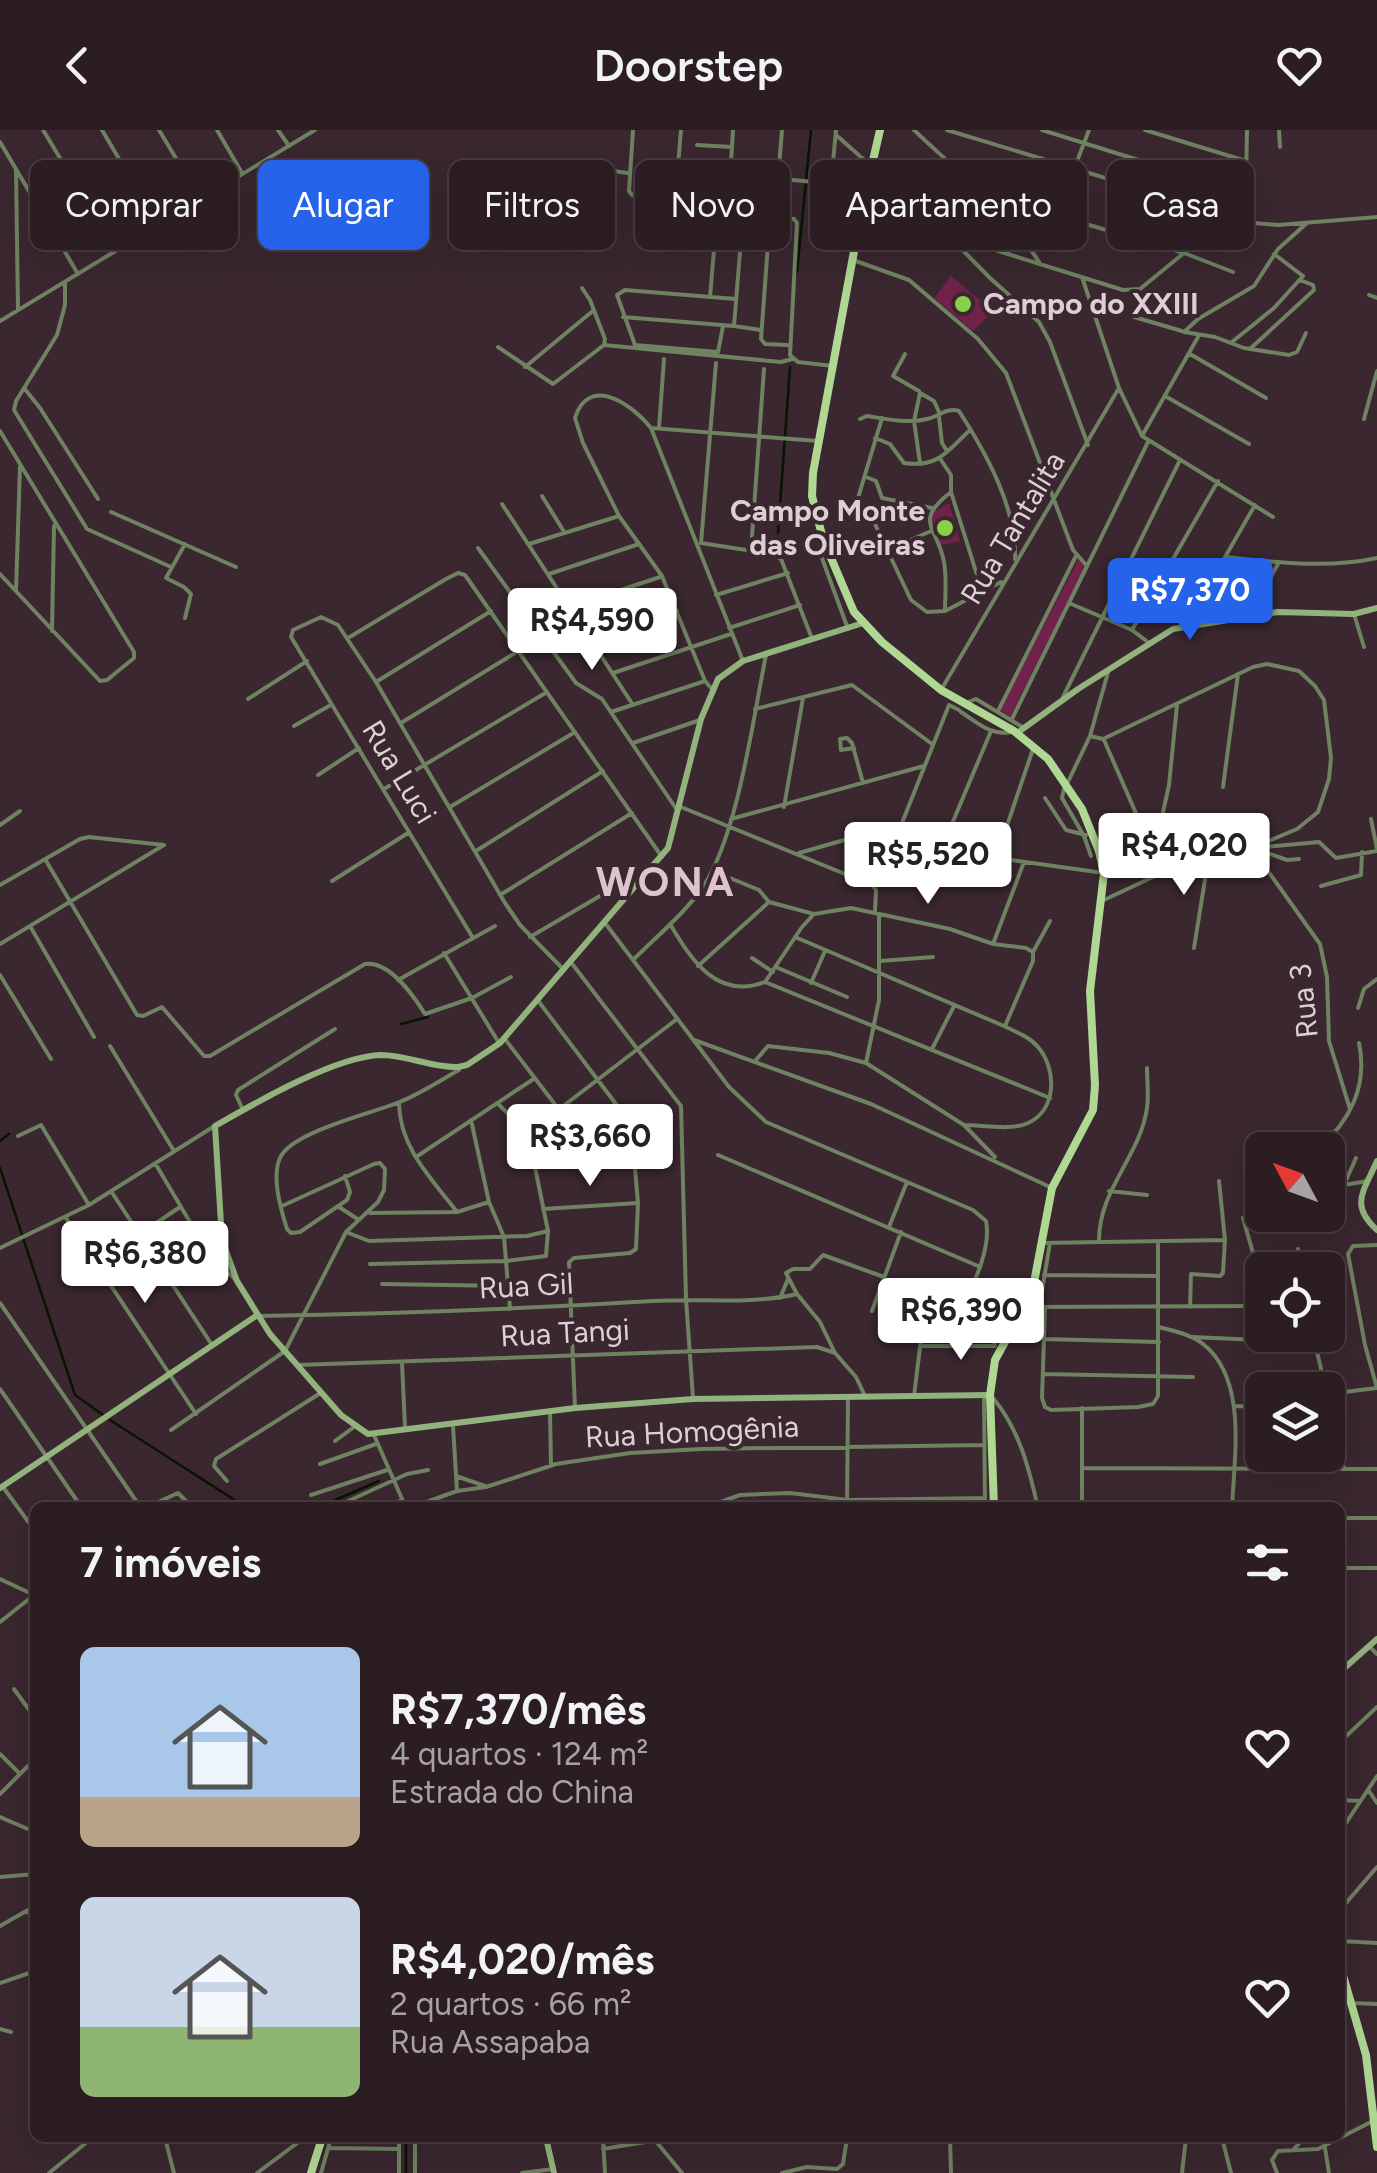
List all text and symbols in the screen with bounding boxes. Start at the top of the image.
icon: back [50,38,105,93]
text: Doorstep [594,38,783,92]
icon: heart [1272,38,1327,93]
chip: Comprar [30,160,238,250]
chip: Alugar [258,160,429,250]
chip: Filtros [449,160,615,250]
chip: Novo [635,160,790,250]
chip: Apartamento [810,160,1087,250]
chip: Casa [1107,160,1254,250]
place label: Campo do XXIII [983,285,1199,322]
marker: Campo do XXIII [952,293,974,315]
street label: Rua Tantalita [953,445,1073,611]
place label: Campo Monte das Oliveiras [730,492,925,563]
marker: Campo Monte das Oliveiras [934,517,956,539]
pin: R$7,370 [1098,558,1282,643]
text: R$7,370 [1130,571,1250,609]
pin: R$4,590 [500,588,684,673]
text: R$4,590 [530,601,654,639]
street label: Rua Luci [354,713,445,830]
pin: R$4,020 [1092,813,1276,898]
pin: R$5,520 [836,822,1020,907]
text: R$4,020 [1121,826,1247,864]
text: R$5,520 [866,835,990,873]
district label: WONA [596,858,736,906]
street label: Rua 3 [1281,962,1326,1040]
pin: R$3,660 [498,1104,682,1189]
text: R$3,660 [529,1117,651,1155]
north arrow [1245,1132,1345,1232]
map controls [1245,1132,1345,1472]
pin: R$6,380 [53,1221,237,1306]
text: R$6,380 [83,1234,207,1272]
button: locate [1245,1252,1345,1352]
street label: Rua Gil [478,1265,574,1306]
pin: R$6,390 [869,1278,1053,1363]
text: R$6,390 [900,1291,1022,1329]
street label: Rua Tangi [499,1311,631,1354]
button: layers [1245,1372,1345,1472]
street label: Rua Homogênia [584,1407,800,1456]
icon: filters [1240,1535,1295,1590]
text: 7 imóveis [80,1537,261,1588]
text: R$7,370/mês [390,1684,646,1735]
icon: home [160,1687,280,1807]
icon: heart [1240,1720,1295,1775]
text: 4 quartos · 124 m² [390,1735,648,1773]
text: Estrada do China [390,1773,634,1811]
text: R$4,020/mês [390,1934,654,1985]
icon: home [160,1937,280,2057]
icon: heart [1240,1970,1295,2025]
text: 2 quartos · 66 m² [390,1985,632,2023]
text: Rua Assapaba [390,2023,590,2061]

